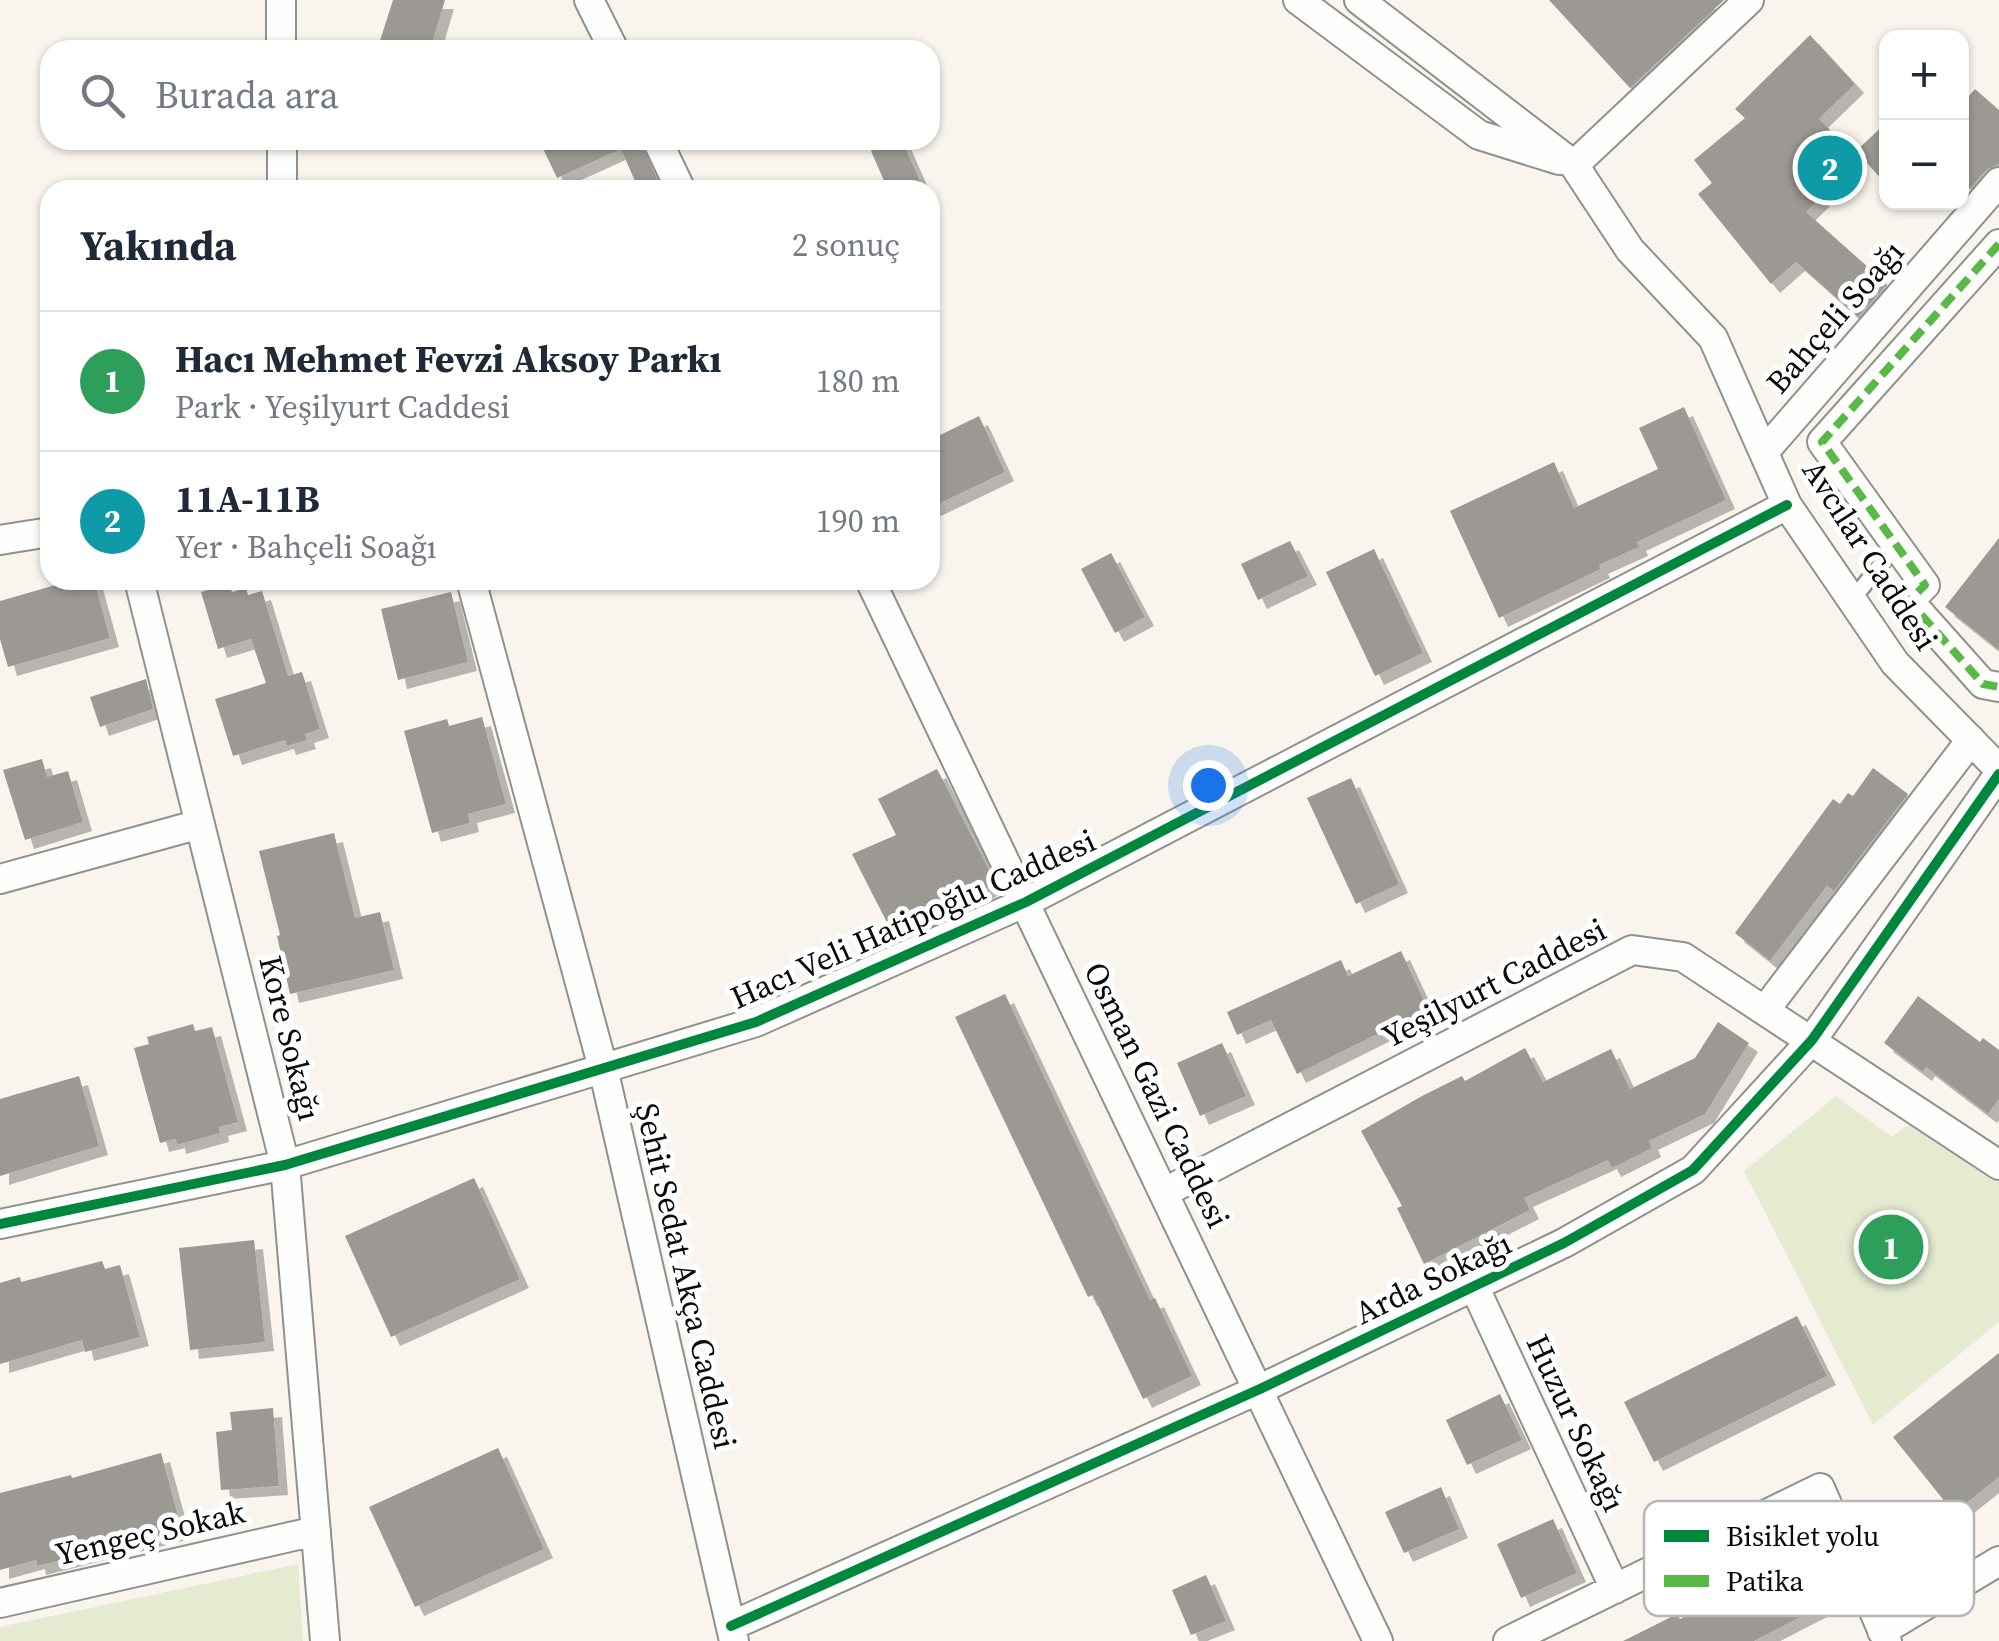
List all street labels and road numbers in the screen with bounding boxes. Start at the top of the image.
street label: Bahçeli Soağı [1756,231,1914,403]
street label: Avcılar Caddesi [1792,451,1948,659]
street label: Hacı Veli Hatipoğlu Caddesi [724,819,1102,1019]
street label: Yeşilyurt Caddesi [1374,908,1614,1058]
street label: Kore Sokağı [248,951,332,1125]
street label: Osman Gazi Caddesi [1074,955,1240,1235]
street label: Şehit Sedat Akça Caddesi [625,1099,747,1453]
street label: Arda Sokağı [1347,1221,1519,1335]
street label: Huzur Sokağı [1516,1327,1636,1519]
street label: Yengeç Sokak [51,1490,250,1576]

